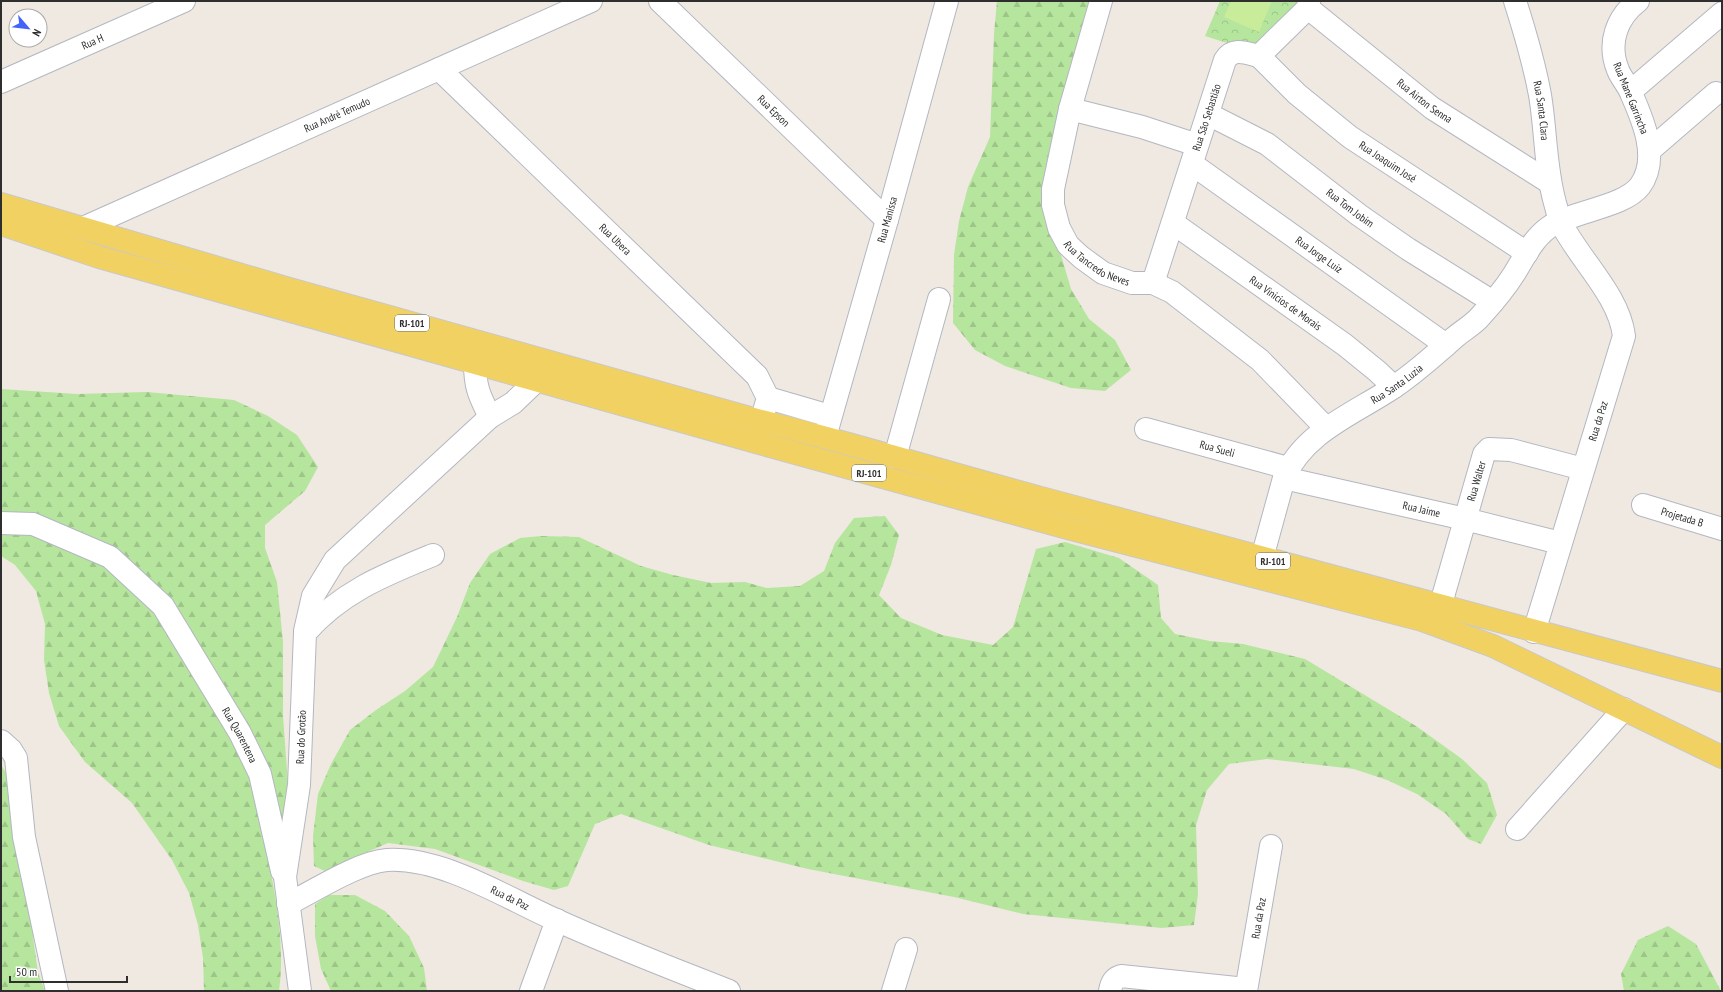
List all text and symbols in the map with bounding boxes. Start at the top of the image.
north arrow [8,8,48,48]
text: N [29,27,44,39]
street label: Rua H [79,30,106,53]
street label: Rua Mane Garrincha [1610,60,1652,136]
street label: Rua Airton Senna [1394,75,1455,126]
street label: Rua Santa Clara [1530,79,1552,141]
street label: Rua Sāo Sebastiāo [1189,82,1224,153]
street label: Rua Epson [755,92,793,130]
street label: Rua André Temudo [302,94,372,135]
street label: Rua Joaquim José [1356,138,1419,186]
street label: Rua Tom Jobim [1323,185,1377,230]
street label: Rua Manissa [874,195,900,244]
street label: Rua Ubera [596,220,634,258]
street label: Rua Jorge Luiz [1293,233,1345,276]
street label: Rua Tancredo Neves [1060,239,1132,289]
street label: Rua Vinicios de Morais [1247,272,1325,333]
road number: RJ-101 [395,315,429,331]
street label: Rua Santa Luzia [1368,361,1426,407]
street label: Rua da Paz [1585,399,1611,443]
street label: Rua Sueli [1198,437,1236,460]
street label: Rua Walter [1464,459,1489,503]
road number: RJ-101 [852,465,886,481]
street label: Rua Jaime [1401,498,1442,520]
street label: Projetada B [1659,504,1705,530]
road number: RJ-101 [1256,553,1290,569]
street label: Rua Quarentena [219,705,260,765]
street label: Rua do Grotão [293,710,309,764]
street label: Rua da Paz [489,882,532,913]
street label: Rua da Paz [1248,896,1269,940]
scale bar [10,958,127,984]
text: 50 m [16,964,37,979]

